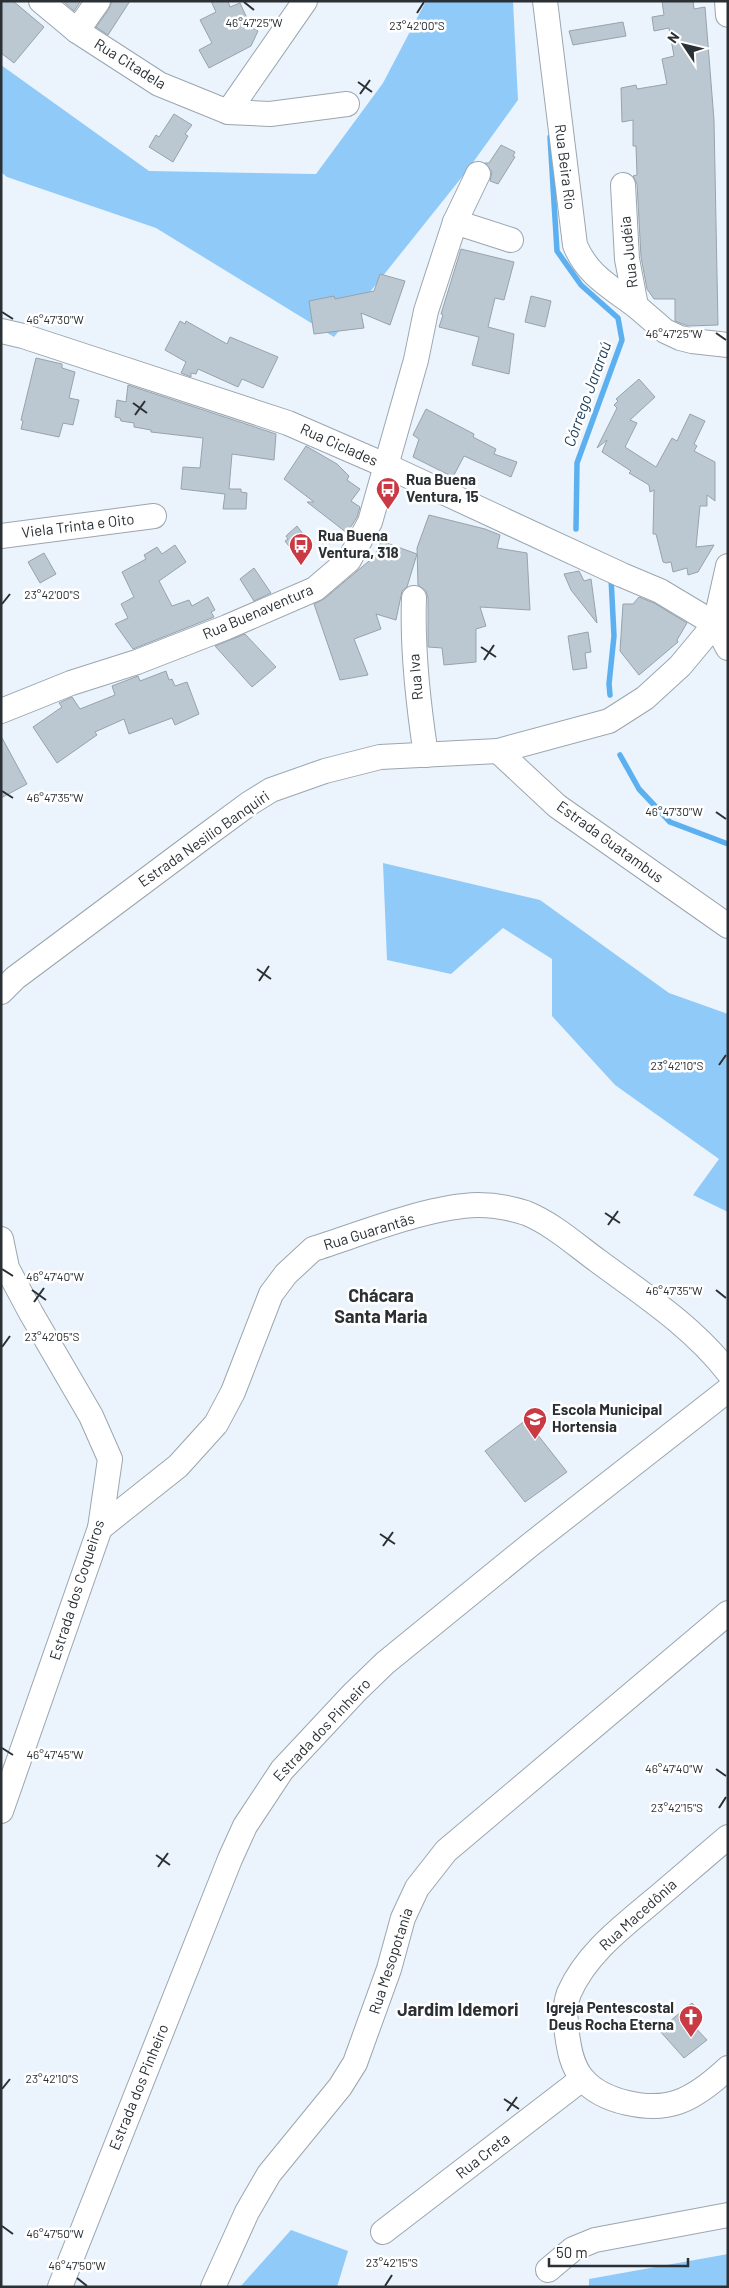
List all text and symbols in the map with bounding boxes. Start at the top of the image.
text: 46°47'25"W [225,15,283,29]
text: 23°42'00"S [389,18,445,32]
north arrow [659,20,709,70]
text: N [663,29,683,46]
street label: Rua Citadela [91,34,170,92]
street label: Rua Beira Rio [552,123,580,211]
street label: Rua Judéia [615,215,641,289]
text: 46°47'30"W [26,312,84,326]
text: 46°47'25"W [645,326,703,340]
water label: Córrego Jararaú [559,339,614,449]
street label: Rua Ciclades [298,419,381,469]
place label: Rua Buena Ventura, 15 [406,470,479,505]
bus stop icon: Rua Buena Ventura, 15 [375,476,401,510]
street label: Viela Trinta e Oito [20,509,135,541]
place label: Rua Buena Ventura, 318 [318,526,399,561]
bus stop icon: Rua Buena Ventura, 318 [288,532,314,566]
street label: Rua Buenaventura [200,580,316,642]
text: 23°42'00"S [24,587,80,601]
street label: Rua Iva [404,653,426,701]
street label: Estrada Nesilio Banquiri [135,786,272,890]
text: 46°47'35"W [27,790,84,804]
street label: Estrada Guatambus [554,796,667,886]
text: 46°47'30"W [645,804,703,818]
text: 23°42'10"S [651,1058,703,1072]
street label: Rua Guarantãs [321,1209,416,1253]
text: 46°47'40"W [26,1269,84,1283]
text: 46°47'35"W [646,1283,703,1297]
district label: Chácara Santa Maria [334,1284,428,1327]
text: 23°42'05"S [25,1329,79,1343]
place label: Escola Municipal Hortensia [552,1400,662,1435]
school or university icon: Escola Municipal Hortensia [522,1406,548,1440]
street label: Estrada dos Coqueiros [45,1517,107,1662]
street label: Estrada dos Pinheiro [269,1674,374,1785]
text: 46°47'45"W [26,1747,84,1761]
text: 46°47'40"W [645,1761,703,1775]
text: 23°42'15"S [651,1800,703,1814]
street label: Rua Macedônia [595,1875,680,1954]
street label: Rua Mesopotania [364,1905,416,2016]
district label: Jardim Idemori [397,1998,519,2020]
place label: Igreja Pentescostal Deus Rocha Eterna [546,1998,674,2033]
church icon: Igreja Pentescostal Deus Rocha Eterna [678,2004,704,2038]
street label: Estrada dos Pinheiro [105,2021,172,2152]
text: 23°42'10"S [26,2071,78,2085]
street label: Rua Creta [452,2129,513,2182]
text: 46°47'50"W [26,2226,84,2240]
scale bar [549,2236,688,2268]
text: 50 m [556,2243,588,2261]
text: 23°42'15"S [366,2255,418,2269]
text: 46°47'50"W [48,2258,106,2272]

